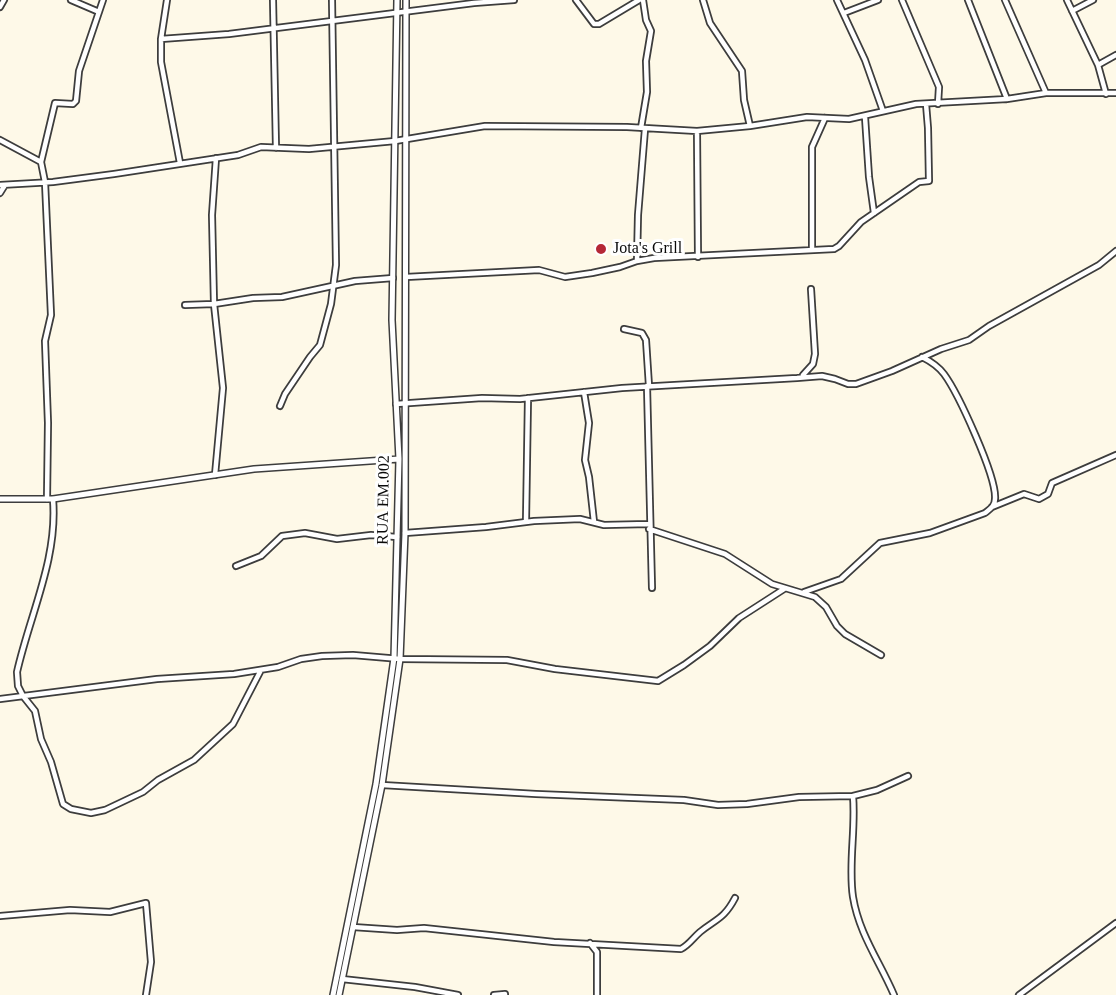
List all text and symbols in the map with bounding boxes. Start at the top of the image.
place label: Jota's Grill [613,239,682,259]
marker: Jota's Grill [594,242,608,256]
street label: RUA EM.002 [374,455,394,545]

